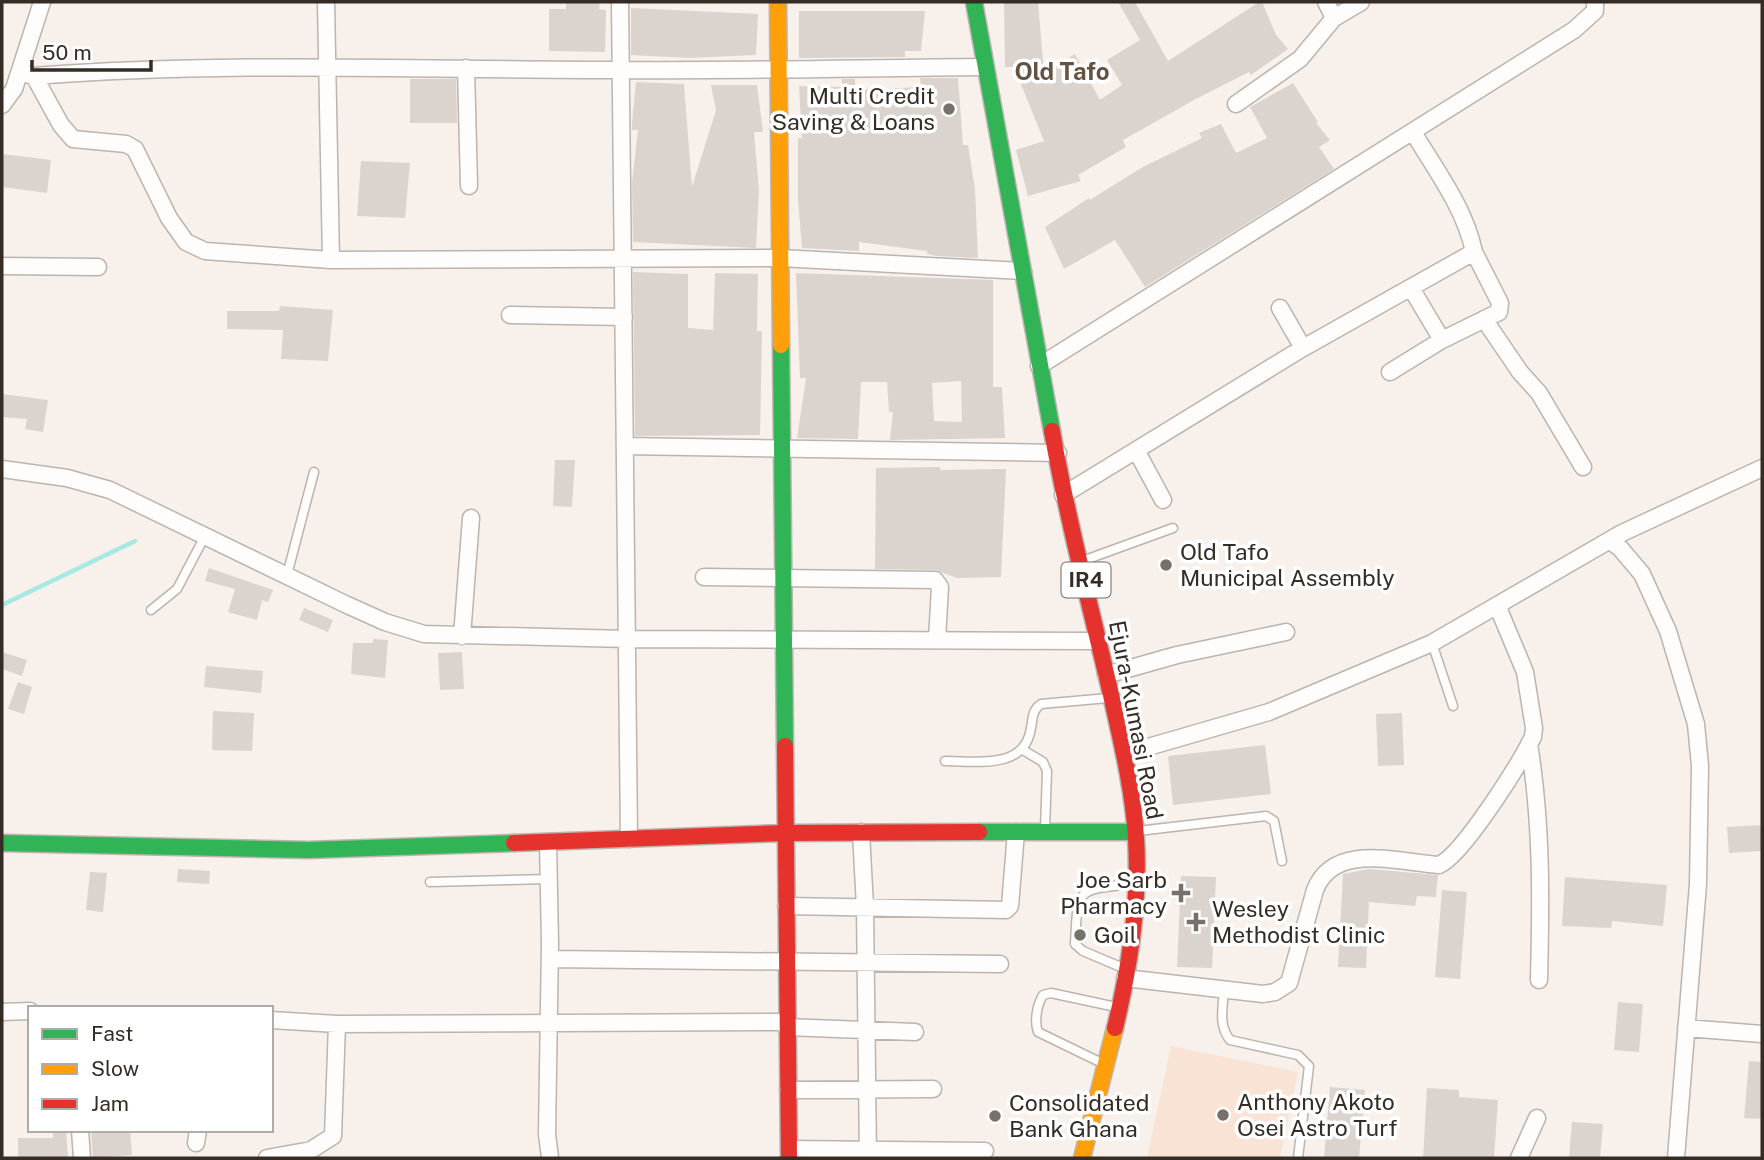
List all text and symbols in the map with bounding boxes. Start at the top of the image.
scale bar [32,28,150,72]
text: 50 m [42,40,92,65]
district label: Old Tafo [1014,57,1110,85]
place label: Multi Credit Saving & Loans [772,82,935,135]
marker: Multi Credit Saving & Loans [941,101,957,117]
place label: Old Tafo Municipal Assembly [1180,538,1395,591]
marker: Old Tafo Municipal Assembly [1158,557,1174,573]
road number: IR4 [1062,562,1110,598]
street label: Ejura-Kumasi Road [1104,618,1169,822]
place label: Joe Sarb Pharmacy [1060,866,1167,919]
marker: Joe Sarb Pharmacy [1173,885,1189,901]
place label: Wesley Methodist Clinic [1212,895,1385,948]
marker: Wesley Methodist Clinic [1186,912,1206,932]
place label: Goil [1094,921,1137,948]
marker: Goil [1072,927,1088,943]
legend [28,1006,273,1132]
text: Fast [91,1021,133,1046]
text: Slow [91,1056,139,1081]
place label: Anthony Akoto Osei Astro Turf [1237,1088,1397,1141]
place label: Consolidated Bank Ghana [1009,1089,1149,1142]
text: Jam [91,1091,129,1116]
marker: Anthony Akoto Osei Astro Turf [1215,1107,1231,1123]
marker: Consolidated Bank Ghana [987,1108,1003,1124]

